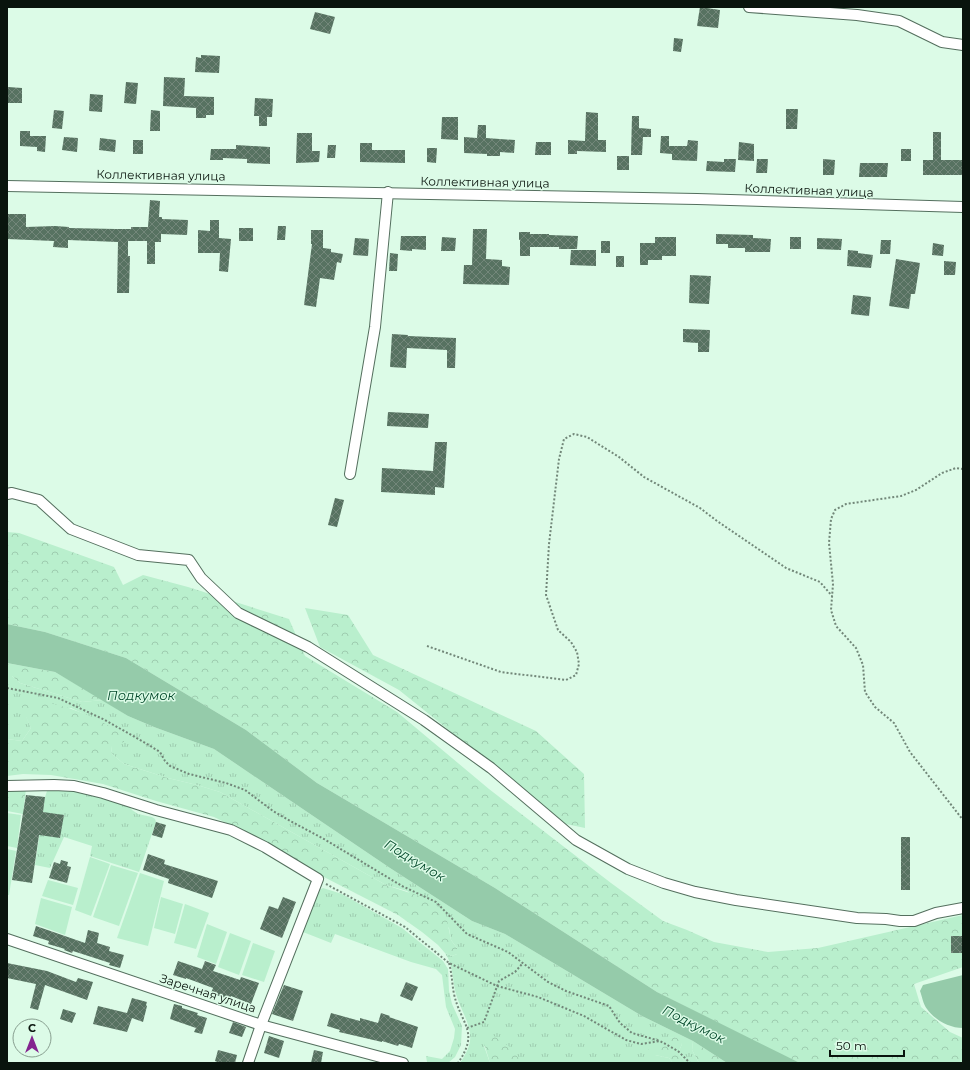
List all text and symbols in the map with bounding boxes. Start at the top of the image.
street label: Коллективная улица [96,166,226,184]
street label: Коллективная улица [420,173,550,191]
street label: Коллективная улица [744,180,874,200]
water label: Подкумок [107,687,176,703]
water label: Подкумок [382,836,449,885]
street label: Заречная улица [158,970,258,1016]
water label: Подкумок [660,1001,728,1047]
north arrow [12,1018,52,1058]
text: С [28,1021,36,1035]
scale bar [830,1032,904,1058]
text: 50 m [836,1038,867,1053]

